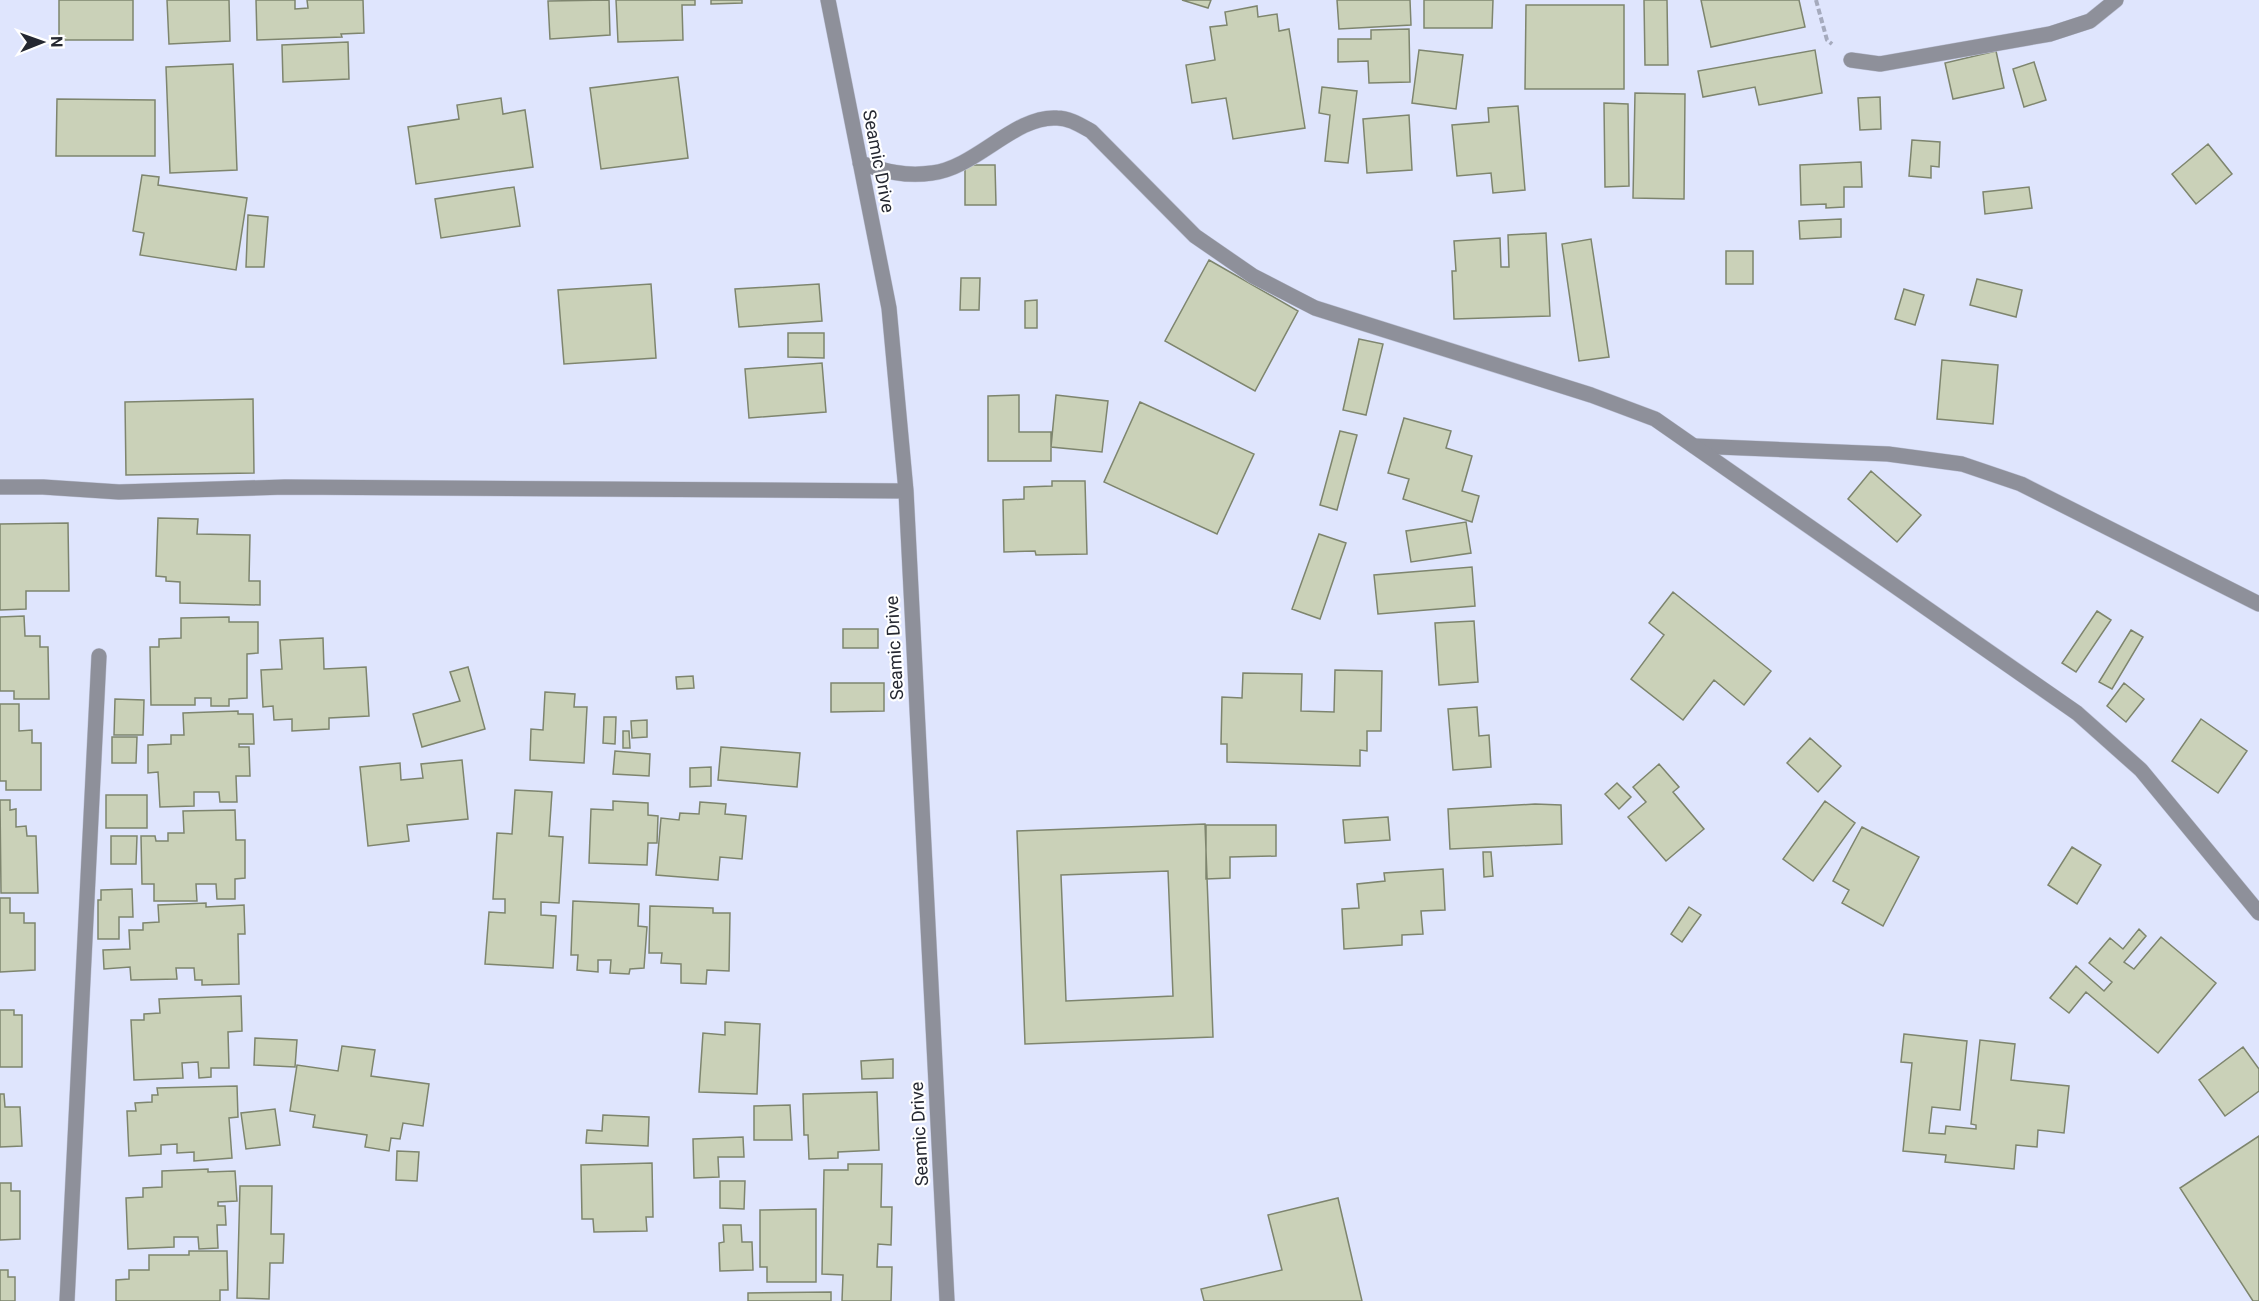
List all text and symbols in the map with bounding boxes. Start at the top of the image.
north arrow [12,12,72,72]
text: N [47,36,66,48]
street label: Seamic Drive [859,108,899,214]
street label: Seamic Drive [881,595,907,701]
street label: Seamic Drive [906,1081,932,1187]

